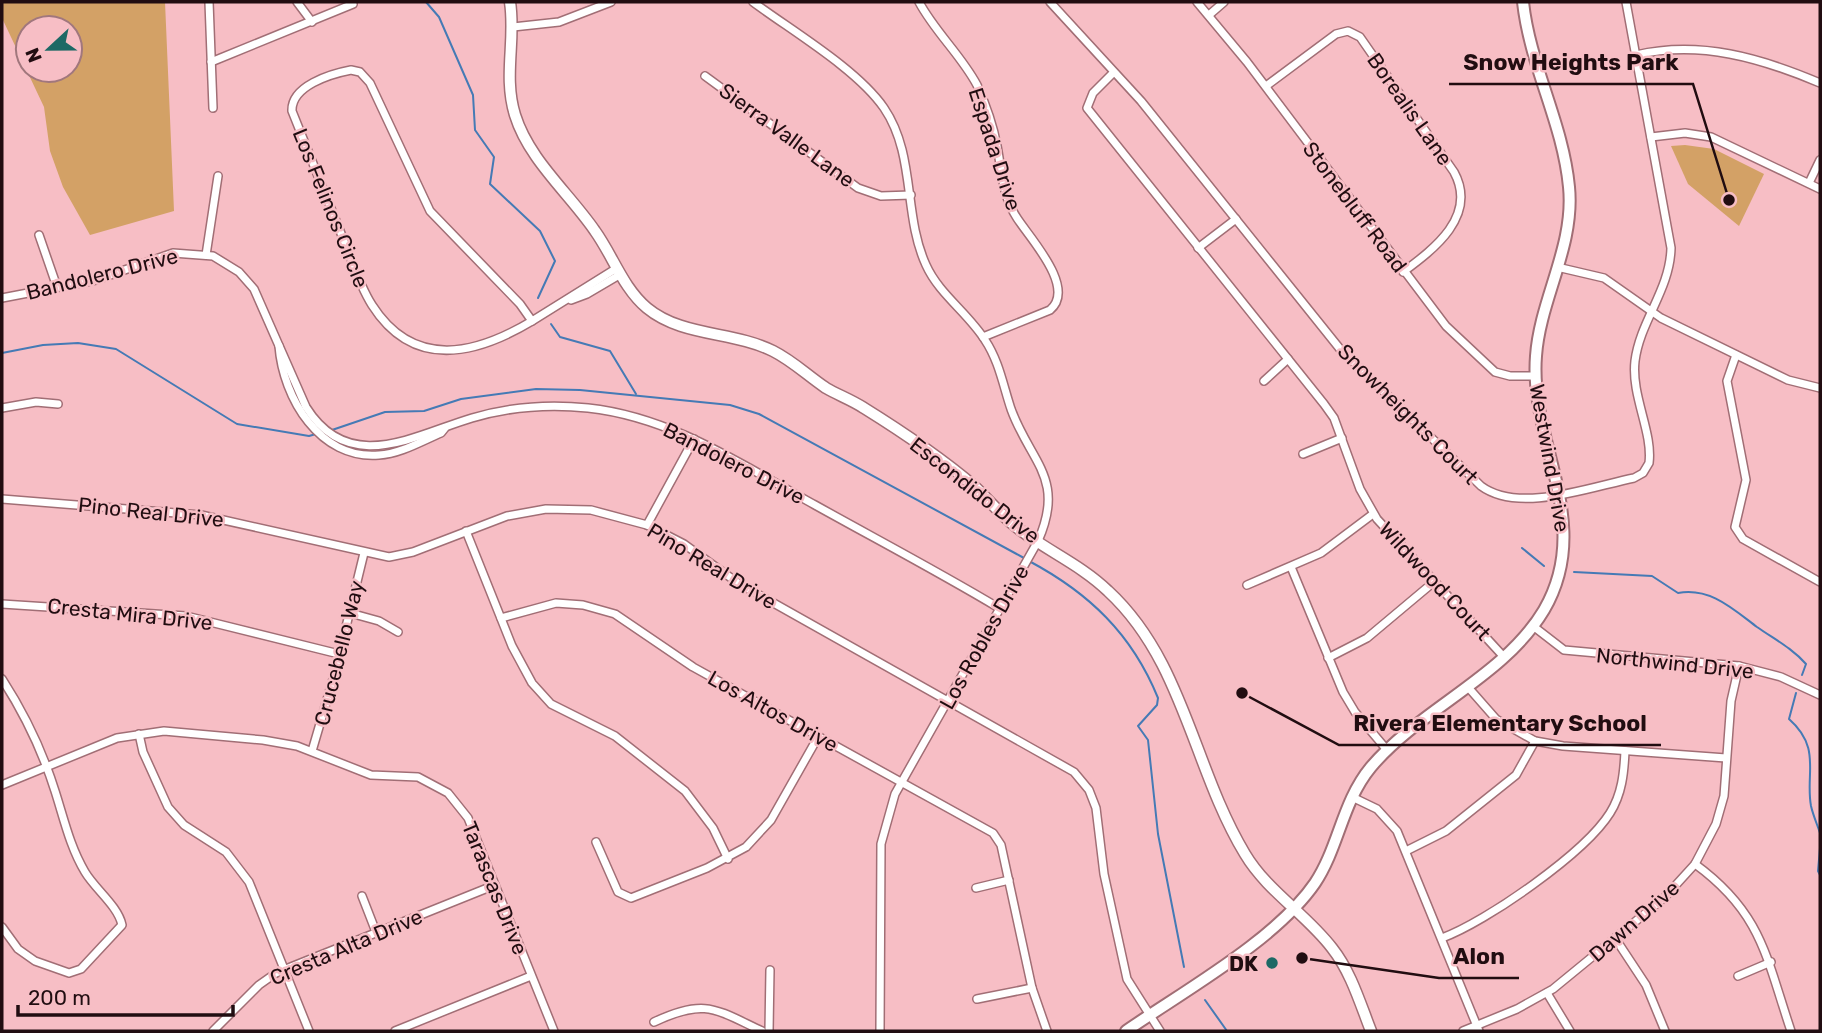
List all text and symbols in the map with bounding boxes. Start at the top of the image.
north arrow [14,14,84,84]
callout: Snow Heights Park [1449,40,1693,84]
text: N [20,45,47,66]
street label: Borealis Lane [1362,48,1458,170]
text: Snow Heights Park [1463,48,1679,76]
street label: Sierra Valle Lane [715,78,859,192]
street label: Espada Drive [963,85,1027,213]
street label: Los Felinos Circle [288,125,374,291]
street label: Stonebluff Road [1298,137,1412,277]
street label: Bandolero Drive [24,243,180,305]
street label: Snowheights Court [1333,339,1483,489]
street label: Westwind Drive [1525,382,1575,534]
street label: Bandolero Drive [659,417,809,509]
street label: Escondido Drive [905,432,1045,548]
street label: Pino Real Drive [77,492,225,532]
street label: Wildwood Court [1374,517,1496,645]
street label: Pino Real Drive [643,518,781,614]
street label: Los Robles Drive [934,561,1034,713]
street label: Crucebello Way [309,578,369,728]
street label: Cresta Mira Drive [46,593,214,635]
street label: Northwind Drive [1595,642,1755,684]
street label: Los Altos Drive [704,665,842,757]
callout: Rivera Elementary School [1339,701,1661,745]
text: Rivera Elementary School [1353,709,1647,737]
street label: Tarascas Drive [457,818,533,958]
street label: Dawn Drive [1584,875,1684,967]
street label: Cresta Alta Drive [266,904,426,990]
callout: Alon [1439,934,1519,978]
text: Alon [1453,942,1505,970]
place label: DK [1229,951,1258,976]
marker: DK [1264,955,1280,971]
scale bar [18,974,233,1018]
text: 200 m [28,985,91,1010]

